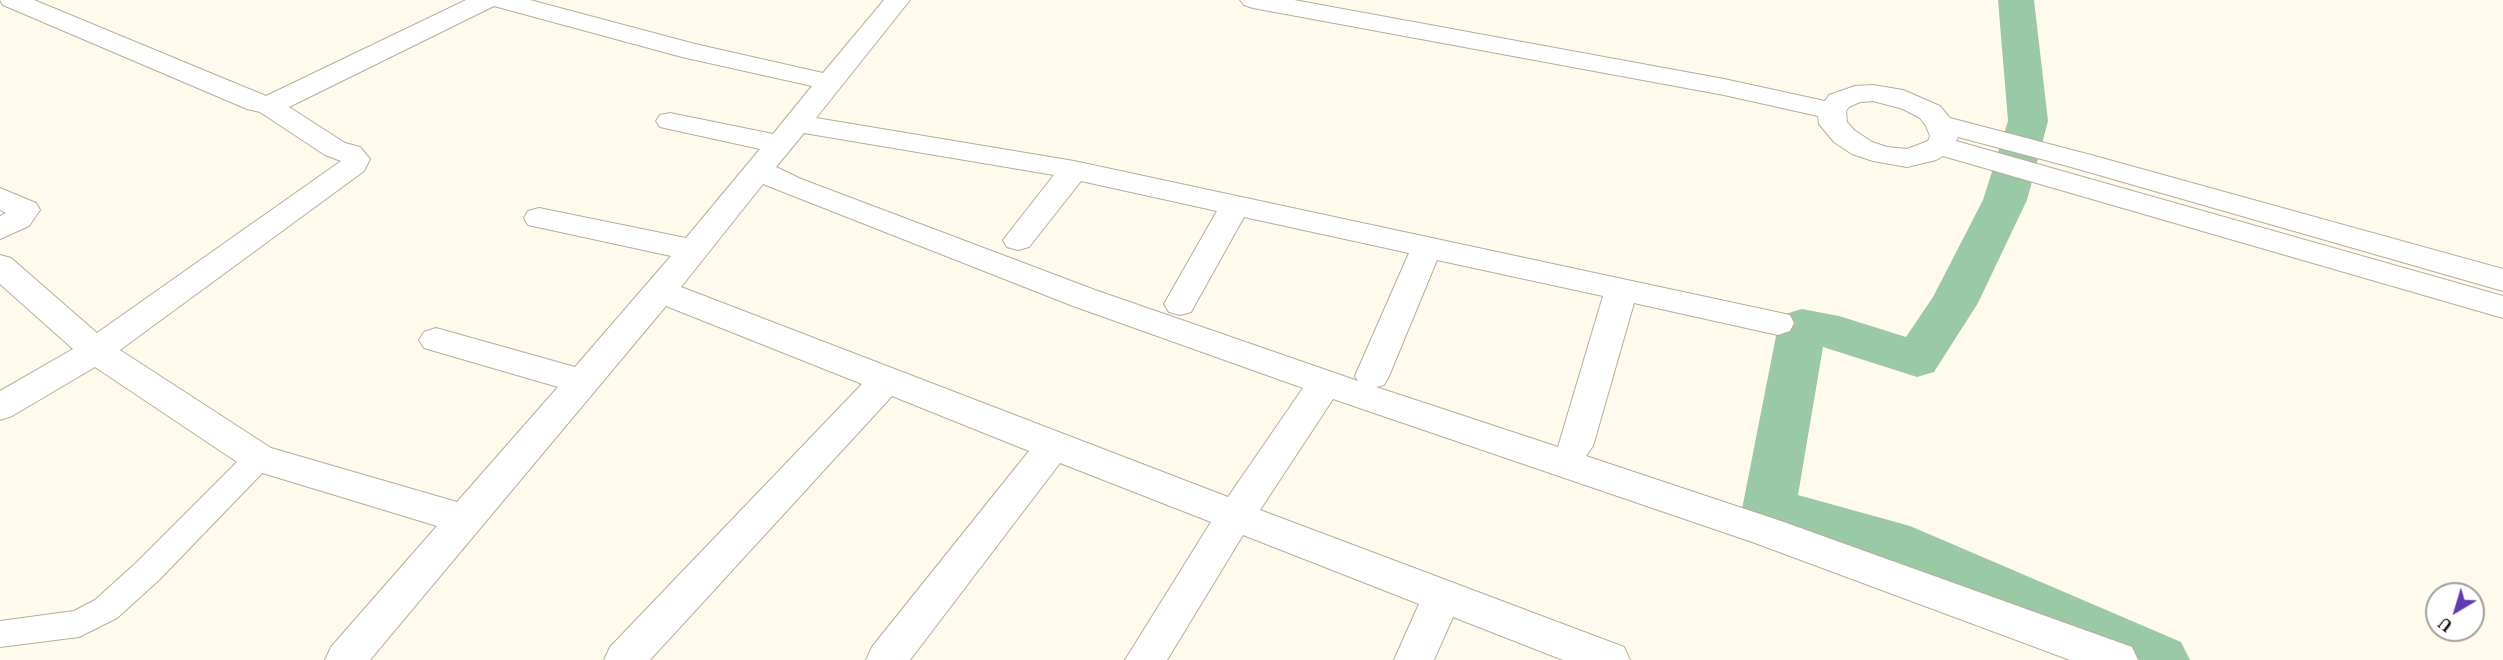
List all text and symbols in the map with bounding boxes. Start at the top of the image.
north arrow [2425,582,2485,642]
text: U [2434,613,2456,636]

